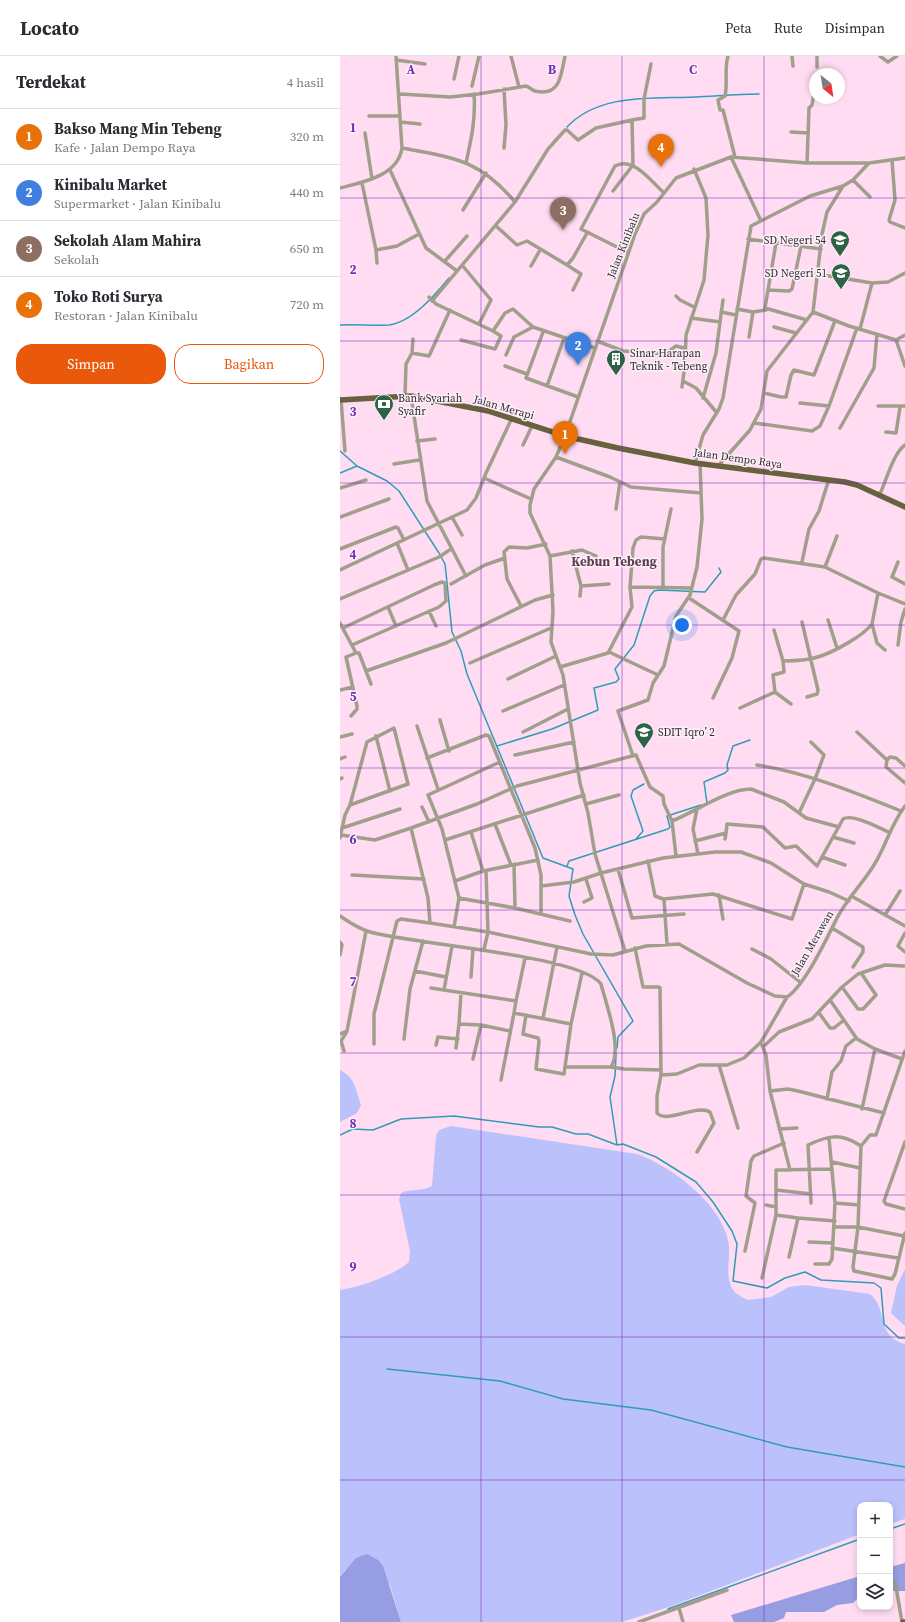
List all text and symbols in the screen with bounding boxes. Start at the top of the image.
text: Locato [20,15,79,41]
text: Peta [725,18,752,38]
text: Rute [774,18,803,38]
text: Disimpan [825,18,885,38]
text: A [407,61,416,78]
text: B [548,61,557,78]
text: C [689,61,697,78]
north arrow [809,68,845,104]
text: Terdekat [16,70,86,94]
text: 4 hasil [287,74,324,91]
text: Bakso Mang Min Tebeng [54,118,222,139]
text: 1 [349,119,357,136]
text: 1 [25,128,33,145]
text: 320 m [290,128,324,145]
pin: 4 [648,134,674,167]
text: Kafe · Jalan Dempo Raya [54,139,196,156]
text: Kinibalu Market [54,174,167,195]
text: 2 [25,184,33,201]
text: 440 m [290,184,324,201]
text: Supermarket · Jalan Kinibalu [54,195,221,212]
pin: 3 [550,197,576,230]
street label: Jalan Kinibalu [603,210,644,281]
school or university icon: SD Negeri 54 [829,229,851,257]
text: Sekolah Alam Mahira [54,230,201,251]
place label: SD Negeri 54 [764,233,826,248]
text: 3 [25,240,33,257]
text: 650 m [290,240,324,257]
text: Sekolah [54,251,99,268]
text: 2 [349,261,357,278]
school or university icon: SD Negeri 51 [830,262,852,290]
place label: SD Negeri 51 [765,266,827,281]
text: Toko Roti Surya [54,286,163,307]
text: 4 [25,296,33,313]
text: 720 m [290,296,324,313]
text: Restoran · Jalan Kinibalu [54,307,198,324]
pin: 2 [565,332,591,365]
button: Simpan [16,344,166,384]
button: Bagikan [174,344,324,384]
place label: Sinar Harapan Teknik - Tebeng [630,346,708,374]
building icon: Sinar Harapan Teknik - Tebeng [605,348,627,376]
place label: Bank Syariah Syafir [398,391,463,419]
street label: Jalan Merapi [471,391,536,423]
bank icon: Bank Syariah Syafir [373,393,395,421]
text: 3 [349,403,357,420]
pin: 1 [552,421,578,454]
street label: Jalan Dempo Raya [692,445,784,472]
text: 4 [349,546,357,563]
district label: Kebun Tebeng [571,553,657,570]
your location [672,615,692,635]
text: 5 [349,688,357,705]
school or university icon: SDIT Iqro’ 2 [633,721,655,749]
place label: SDIT Iqro’ 2 [658,725,715,740]
text: 6 [349,831,357,848]
street label: Jalan Merawan [787,908,837,979]
text: 7 [349,973,357,990]
text: 8 [349,1115,357,1132]
text: 9 [349,1258,357,1275]
map controls [857,1502,893,1610]
button: + [857,1502,893,1538]
button: − [857,1538,893,1574]
button: layers [857,1574,893,1610]

